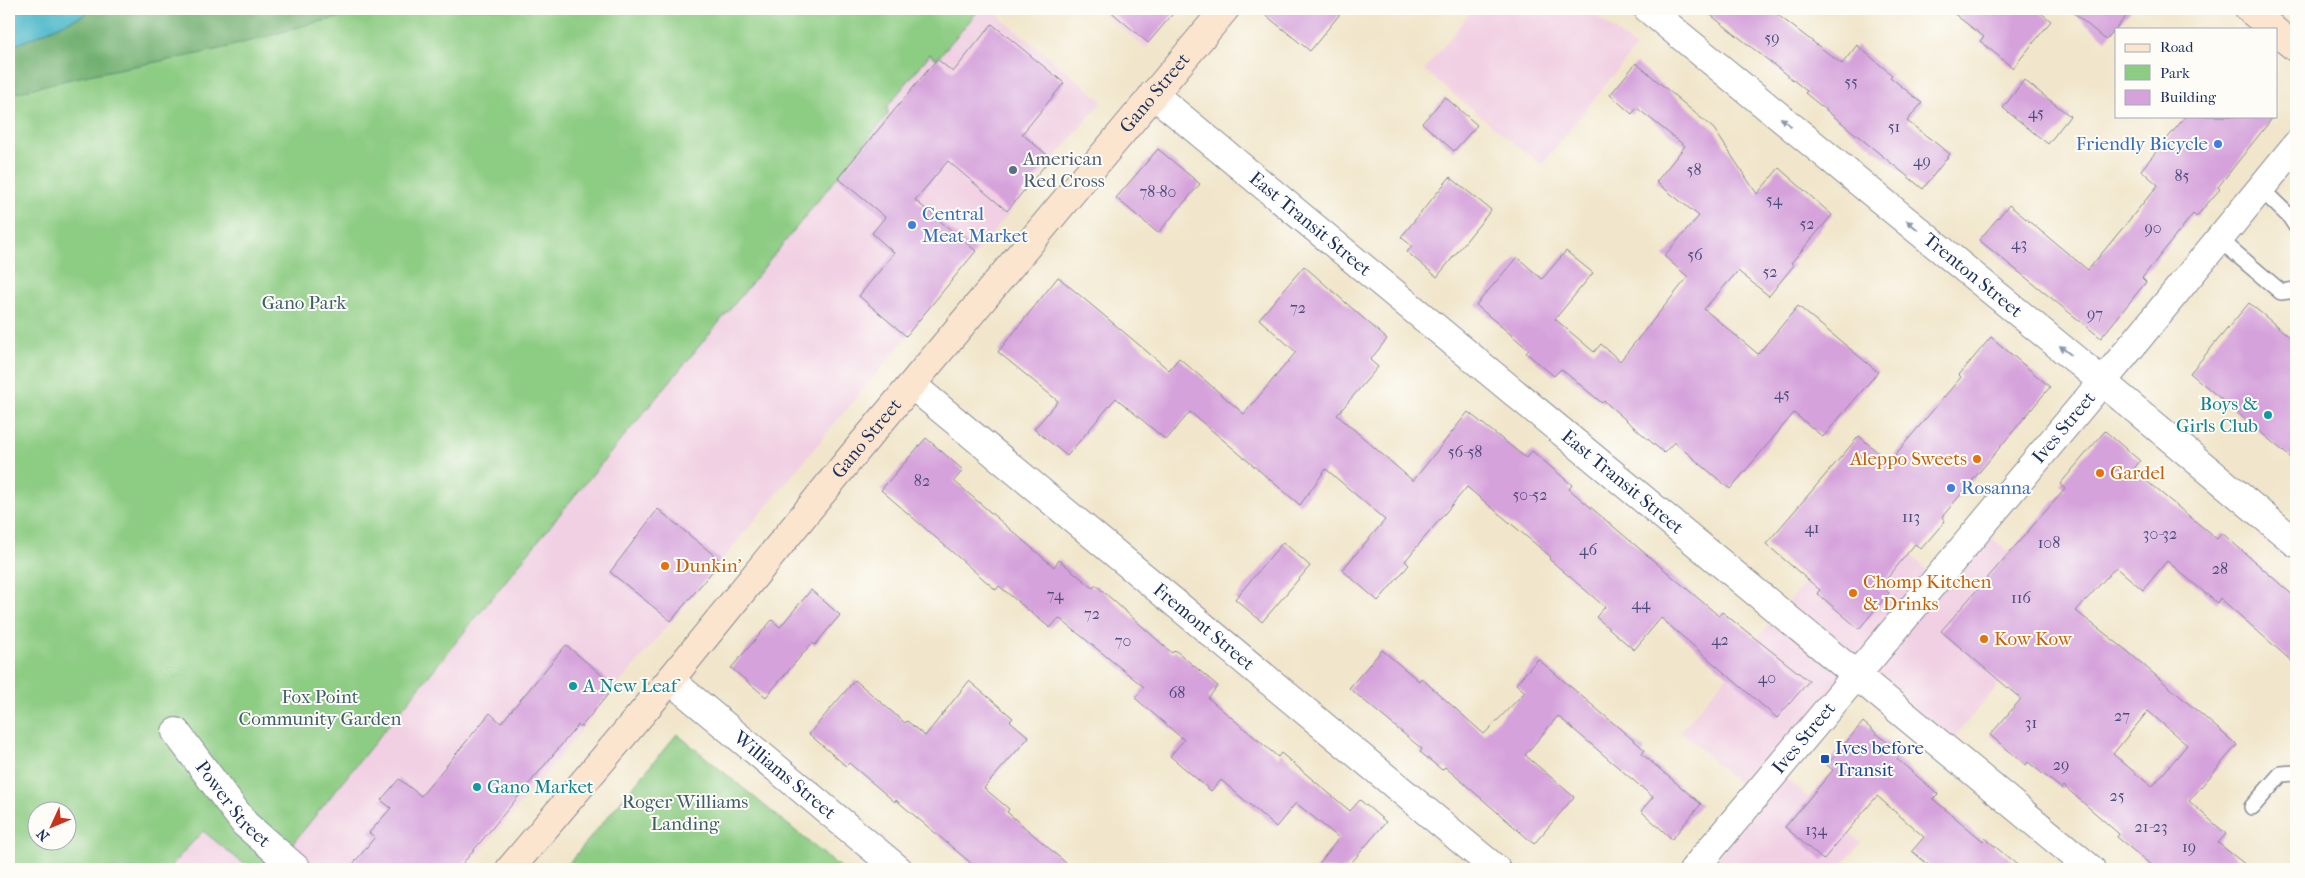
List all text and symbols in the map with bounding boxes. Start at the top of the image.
house number: 59 [1764,28,1780,47]
legend [2115,28,2278,118]
text: Road [2160,38,2194,56]
street label: Gano Street [1115,49,1195,137]
text: Park [2160,64,2190,82]
house number: 55 [1844,72,1858,91]
text: Building [2160,88,2217,106]
house number: 45 [2028,103,2044,122]
one-way arrow [1781,116,1793,128]
house number: 51 [1888,117,1900,136]
place label: Friendly Bicycle [2076,133,2208,155]
marker: Friendly Bicycle [2212,138,2224,150]
place label: American Red Cross [1022,148,1105,192]
house number: 49 [1913,151,1931,170]
house number: 58 [1687,160,1701,179]
marker: American Red Cross [1007,164,1019,176]
house number: 85 [2175,166,2190,185]
street label: East Transit Street [1245,167,1376,281]
house number: 78-80 [1140,182,1176,201]
house number: 54 [1766,190,1783,209]
place label: Central Meat Market [922,203,1028,247]
house number: 52 [1799,214,1815,233]
house number: 90 [2144,218,2162,237]
marker: Central Meat Market [906,219,918,231]
one-way arrow [1906,220,1918,231]
street label: Trenton Street [1919,228,2027,322]
house number: 43 [2011,234,2027,253]
house number: 56 [1687,245,1703,264]
house number: 52 [1762,262,1778,281]
park label: Gano Park [262,292,347,314]
house number: 72 [1290,298,1306,317]
house number: 97 [2087,304,2103,323]
one-way arrow [2058,345,2071,356]
house number: 45 [1774,384,1790,403]
street label: Ives Street [2028,387,2100,468]
place label: Boys & Girls Club [2176,393,2258,437]
street label: Gano Street [827,394,906,483]
marker: Boys & Girls Club [2262,409,2274,421]
street label: East Transit Street [1557,425,1688,539]
house number: 56-58 [1448,442,1482,461]
place label: Aleppo Sweets [1849,448,1967,470]
marker: Aleppo Sweets [1971,453,1983,465]
place label: Gardel [2110,462,2165,484]
marker: Gardel [2094,467,2106,479]
house number: 82 [914,471,930,490]
place label: Rosanna [1961,477,2031,499]
marker: Rosanna [1945,482,1957,494]
house number: 50-52 [1513,485,1547,504]
house number: 113 [1902,507,1920,526]
house number: 41 [1804,518,1820,537]
house number: 30-32 [2143,524,2177,543]
house number: 108 [2038,533,2060,552]
house number: 46 [1579,540,1597,559]
place label: Dunkin' [675,555,742,577]
house number: 28 [2212,559,2228,578]
marker: Dunkin' [659,560,671,572]
place label: Chomp Kitchen & Drinks [1863,571,1992,615]
street label: Fremont Street [1149,579,1259,675]
house number: 74 [1047,585,1064,604]
marker: Chomp Kitchen & Drinks [1847,587,1859,599]
house number: 116 [2011,588,2031,607]
house number: 44 [1632,594,1651,613]
house number: 72 [1084,604,1100,623]
place label: Kow Kow [1994,628,2073,650]
house number: 42 [1711,630,1729,649]
house number: 70 [1115,631,1131,650]
marker: Kow Kow [1978,633,1990,645]
house number: 40 [1758,668,1776,687]
place label: A New Leaf [582,675,681,697]
marker: A New Leaf [567,680,579,692]
house number: 68 [1169,683,1185,702]
park label: Fox Point Community Garden [239,686,401,730]
street label: Ives Street [1767,697,1840,778]
house number: 27 [2114,706,2130,725]
house number: 31 [2025,713,2037,732]
street label: Williams Street [728,726,840,824]
place label: Ives before Transit [1835,737,1924,781]
marker: Ives before Transit [1819,753,1831,765]
house number: 29 [2053,755,2069,774]
street label: Power Street [191,757,275,852]
place label: Gano Market [487,776,594,798]
marker: Gano Market [471,781,483,793]
house number: 25 [2109,786,2125,805]
park label: Roger Williams Landing [622,791,748,835]
north arrow [28,800,78,850]
house number: 21-23 [2135,817,2167,836]
house number: 134 [1805,820,1827,839]
text: N [33,825,53,844]
house number: 19 [2182,837,2196,856]

